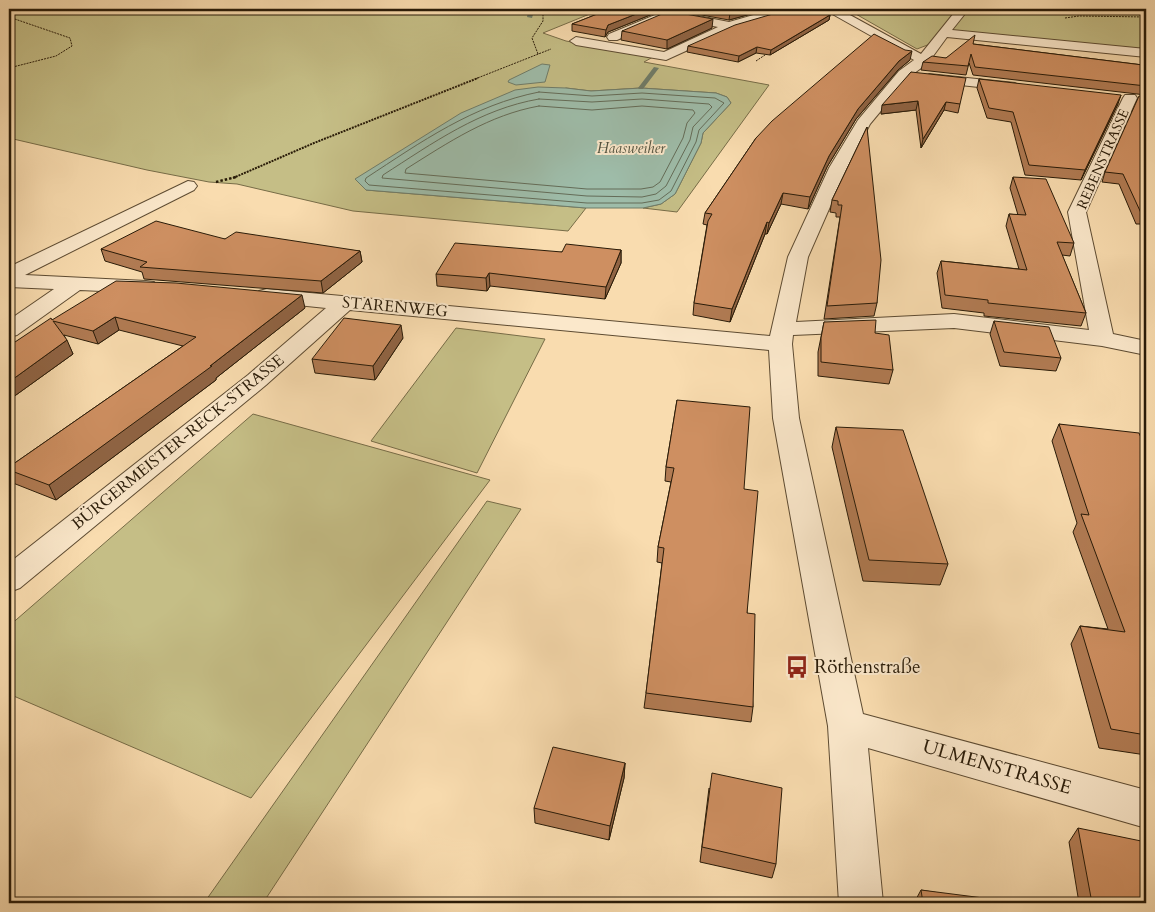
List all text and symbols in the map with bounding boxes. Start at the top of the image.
street label: REBENSTRASSE [1072,105,1134,212]
water label: Haasweiher [597,138,666,158]
street label: STARENWEG [341,291,449,323]
street label: BÜRGERMEISTER-RECK-STRASSE [67,349,289,535]
bus stop icon: Röthenstraße [784,654,810,680]
place label: Röthenstraße [814,654,921,680]
street label: ULMENSTRASSE [920,733,1074,801]

